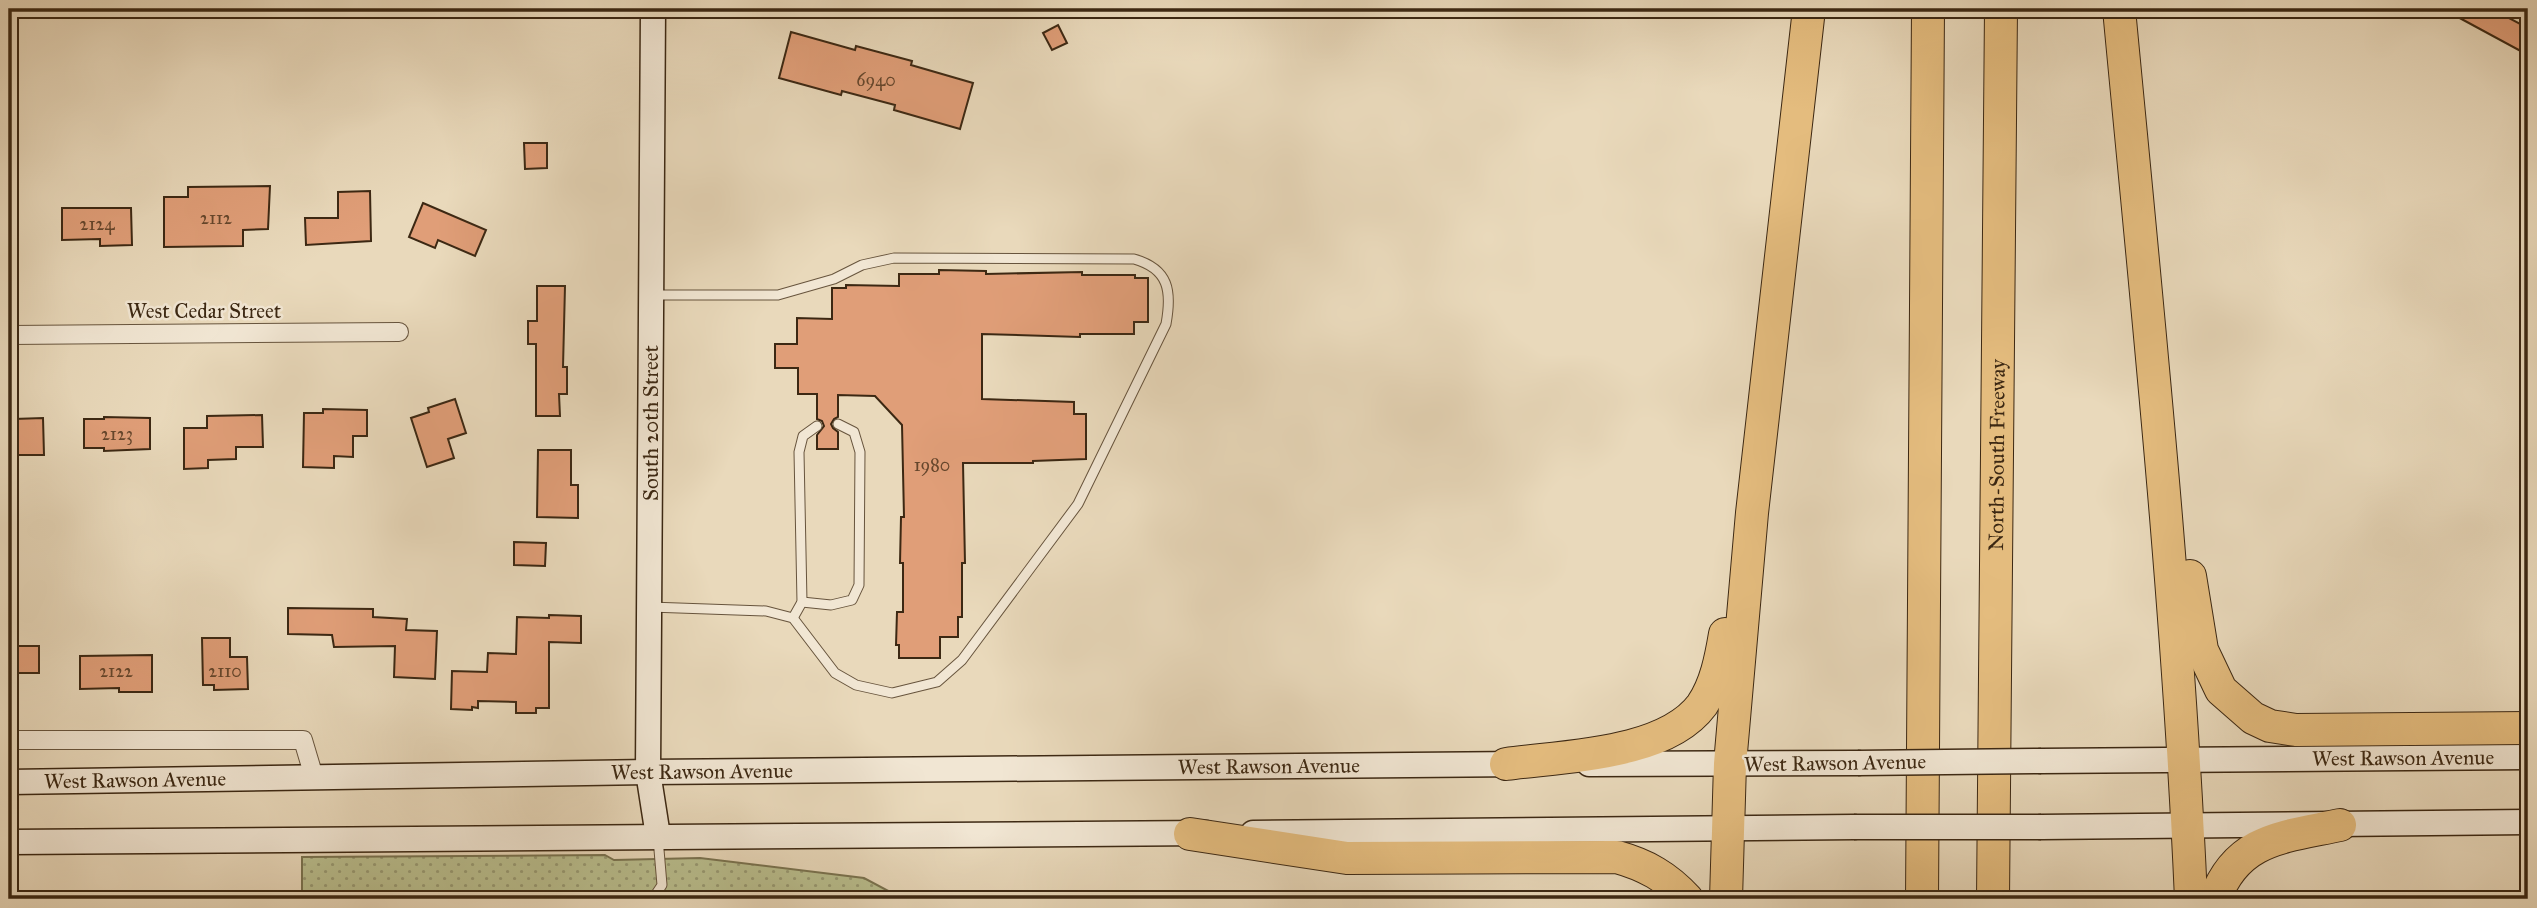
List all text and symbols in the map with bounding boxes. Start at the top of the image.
house number: 6940 [856,69,896,91]
house number: 2112 [200,207,232,229]
house number: 2124 [80,213,115,235]
street label: West Cedar Street [127,298,282,324]
street label: South 20th Street [638,344,664,501]
street label: North-South Freeway [1983,358,2011,551]
house number: 2123 [101,423,133,445]
house number: 1980 [914,454,950,476]
house number: 2122 [99,660,133,682]
house number: 2110 [208,660,242,682]
street label: West Rawson Avenue [2312,744,2494,772]
street label: West Rawson Avenue [1744,748,1926,778]
street label: West Rawson Avenue [1178,752,1360,780]
street label: West Rawson Avenue [611,758,793,786]
street label: West Rawson Avenue [44,766,227,794]

